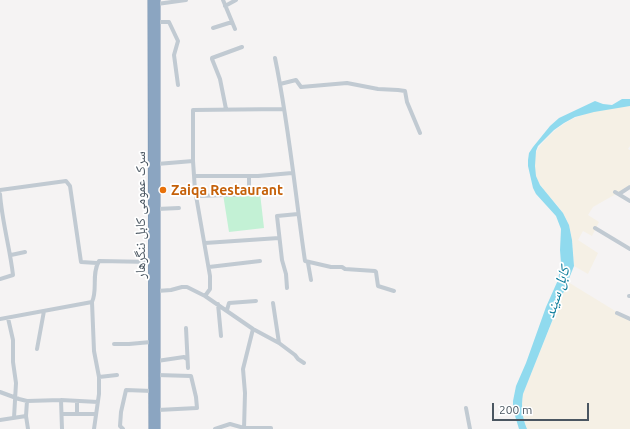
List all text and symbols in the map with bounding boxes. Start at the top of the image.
street label: سرک عمومی کابل ننگرهار [132,151,148,279]
place label: Zaiqa Restaurant [171,182,283,198]
marker: Zaiqa Restaurant [158,185,168,195]
water label: کابل سيند [540,264,574,320]
scale bar [494,395,591,421]
text: 200 m [499,403,532,416]

